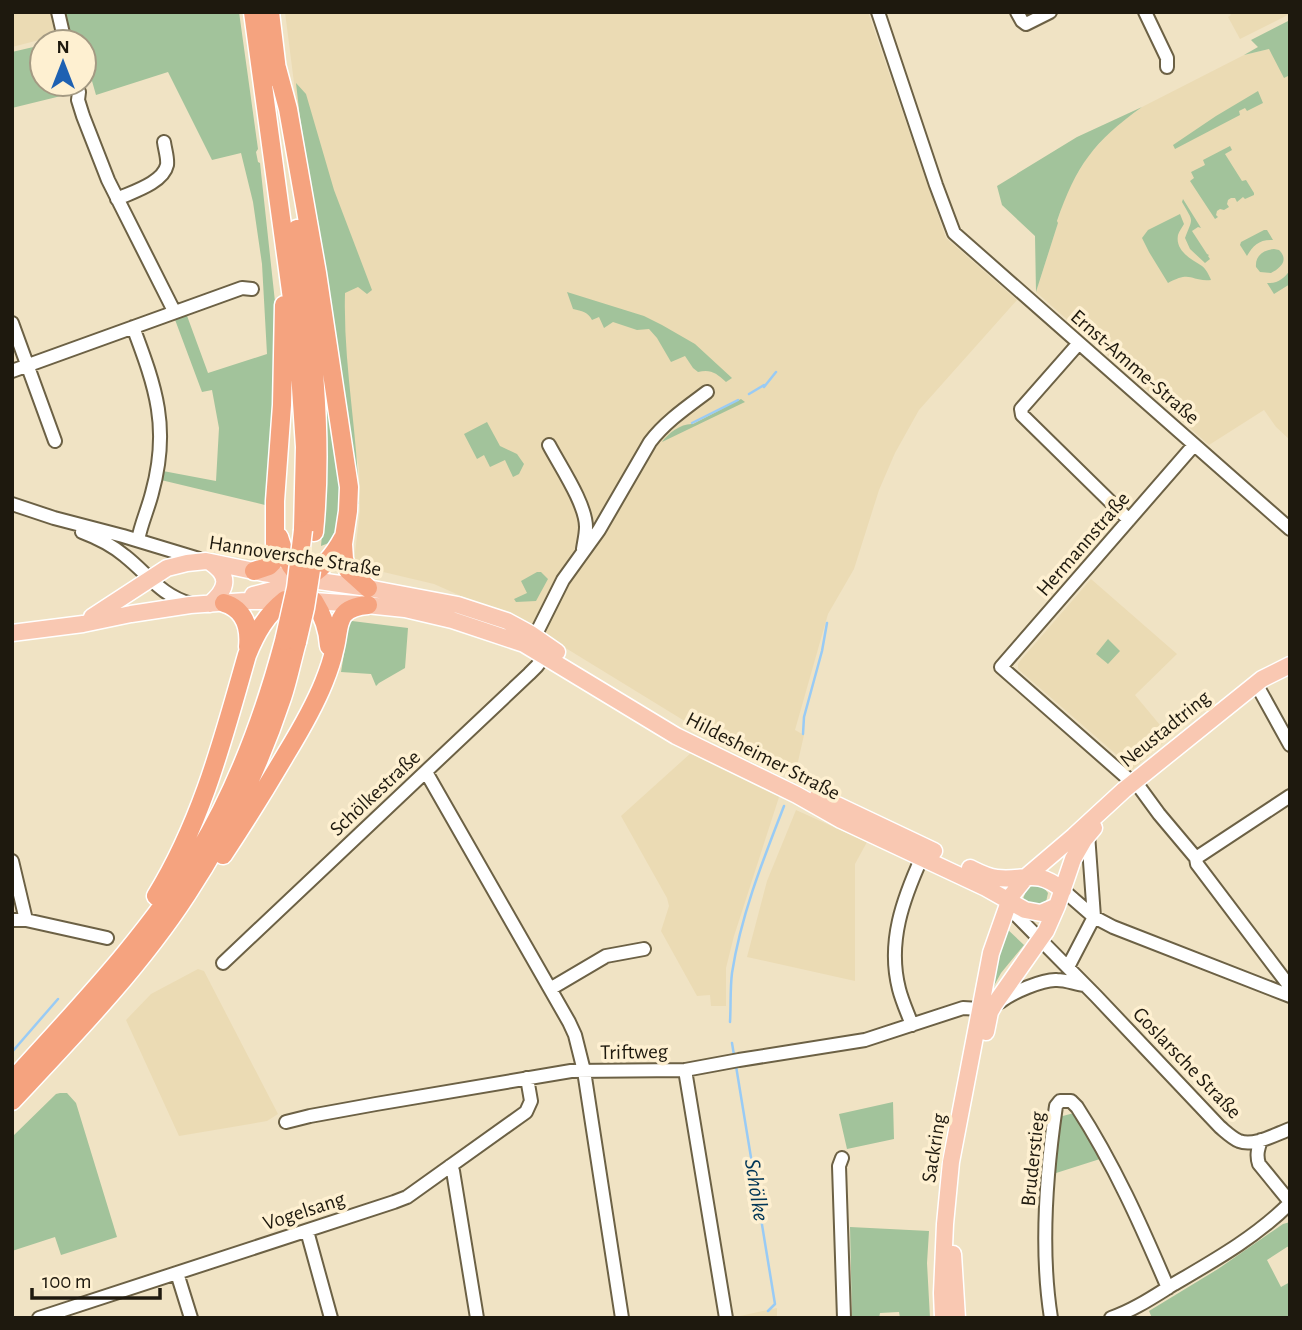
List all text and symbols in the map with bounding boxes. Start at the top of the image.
north arrow [28,28,98,98]
text: N [56,38,70,57]
street label: Ernst-Amme-Straße [1067,306,1203,428]
street label: Hermannstraße [1032,488,1134,600]
street label: Hannoversche Straße [207,532,383,580]
street label: Neustadtring [1116,686,1215,771]
street label: Hildesheimer Straße [683,708,843,804]
street label: Schölkestraße [326,746,424,840]
street label: Goslarsche Straße [1129,1003,1245,1123]
street label: Triftweg [600,1041,669,1063]
street label: Bruderstieg [1018,1110,1048,1207]
street label: Sackring [918,1111,950,1184]
water label: Schölke [740,1157,772,1223]
street label: Vogelsang [260,1188,348,1234]
scale bar [32,1256,159,1300]
text: 100 m [42,1271,92,1292]

